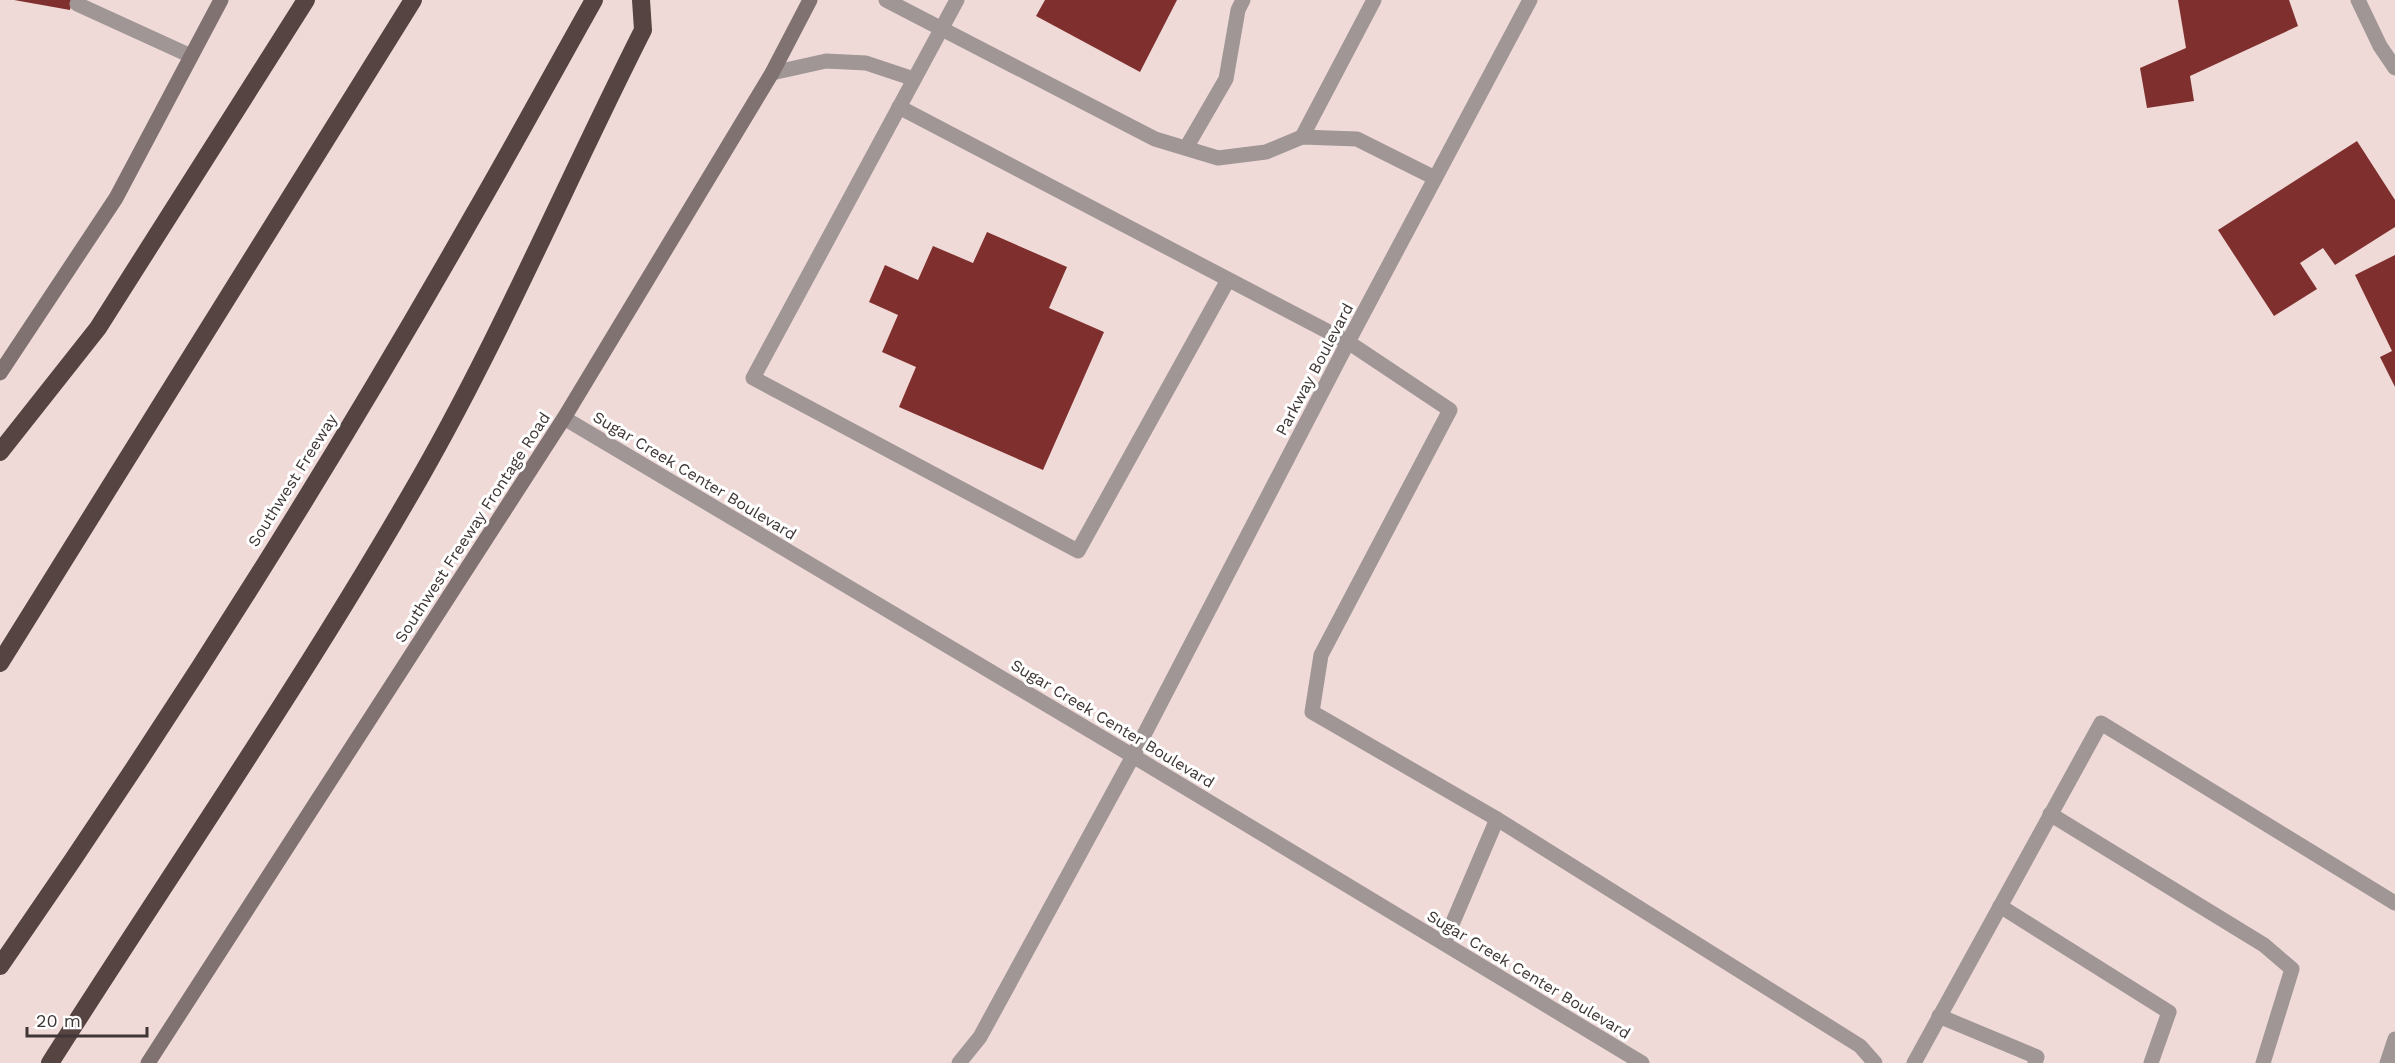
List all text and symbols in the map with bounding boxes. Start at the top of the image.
street label: Parkway Boulevard [1272,300,1357,439]
street label: Sugar Creek Center Boulevard [590,407,800,544]
street label: Southwest Freeway Frontage Road [391,409,554,646]
street label: Southwest Freeway [244,410,341,550]
street label: Sugar Creek Center Boulevard [1008,655,1218,792]
street label: Sugar Creek Center Boulevard [1424,906,1634,1043]
scale bar [27,1000,147,1038]
text: 20 m [36,1010,81,1031]

